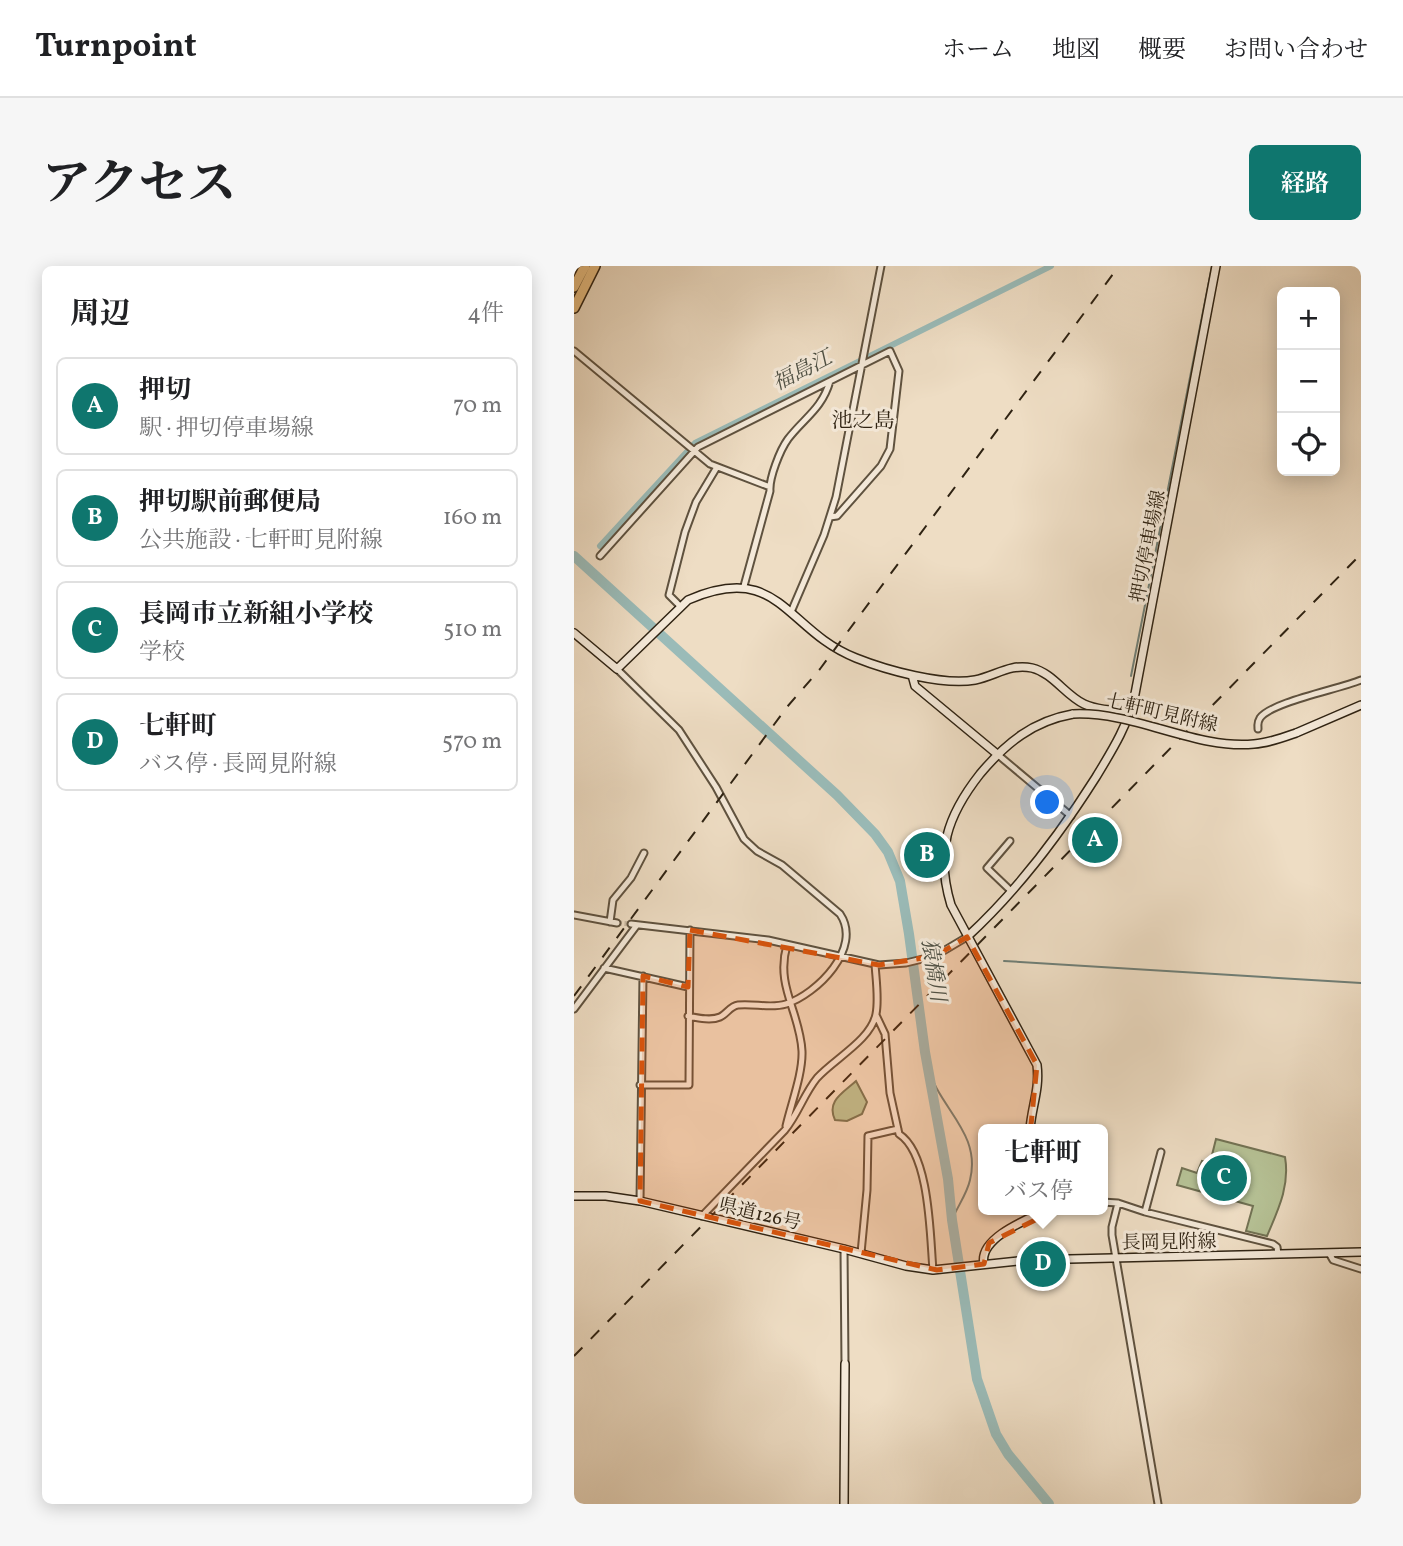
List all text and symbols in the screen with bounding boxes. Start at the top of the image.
text: Turnpoint [35,25,197,71]
text: ホーム [942,34,1014,68]
text: 地図 [1052,34,1100,68]
text: 概要 [1138,34,1186,68]
text: お問い合わせ [1224,34,1368,68]
button: 経路 [1249,145,1361,220]
text: アクセス [42,152,237,221]
map controls [1277,287,1340,476]
button: + [1277,287,1340,350]
text: 周辺 [70,294,130,336]
text: 4件 [467,298,504,330]
water label: 福島江 [768,343,840,399]
button: − [1277,350,1340,413]
text: 押切 [139,373,191,409]
text: A [87,390,103,422]
text: 70 m [453,390,502,422]
district label: 池之島 [832,407,895,436]
text: 駅 · 押切停車場線 [139,413,314,445]
button: locate [1277,413,1340,476]
text: 押切駅前郵便局 [139,485,321,521]
street label: 押切停車場線 [1125,488,1173,605]
text: B [87,502,103,534]
text: 160 m [443,502,502,534]
text: 公共施設 · 七軒町見附線 [139,525,383,557]
text: 長岡市立新組小学校 [139,597,373,633]
text: C [88,614,102,646]
text: 510 m [443,614,502,646]
text: 学校 [139,637,185,669]
street label: 七軒町見附線 [1103,688,1220,739]
text: 七軒町 [139,709,217,745]
text: D [87,726,103,758]
text: 570 m [442,726,502,758]
text: バス停 · 長岡見附線 [139,749,337,781]
your location [1030,785,1064,819]
pin: A [1072,814,1118,866]
pin: B [904,829,950,881]
water label: 猿橋川 [913,937,952,1006]
popup [978,1124,1108,1215]
text: 七軒町 [1004,1136,1082,1172]
pin: C [1201,1152,1247,1204]
text: バス停 [1004,1176,1073,1208]
street label: 県道126号 [716,1193,803,1237]
street label: 長岡見附線 [1121,1229,1217,1257]
pin: D [1020,1238,1066,1290]

